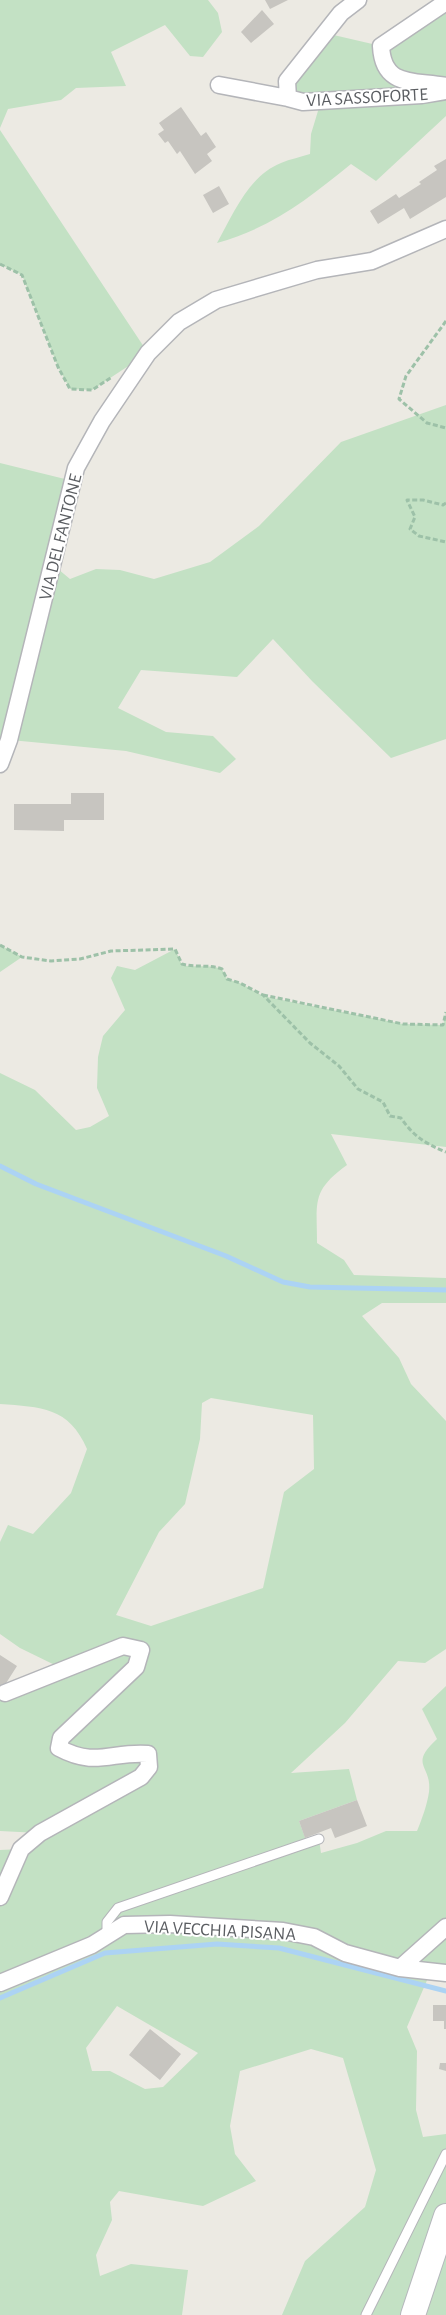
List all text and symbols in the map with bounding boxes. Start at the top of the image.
street label: VIA SASSOFORTE [306,86,429,110]
street label: VIA DEL FANTONE [37,472,85,602]
street label: VIA VECCHIA PISANA [144,1918,297,1944]

